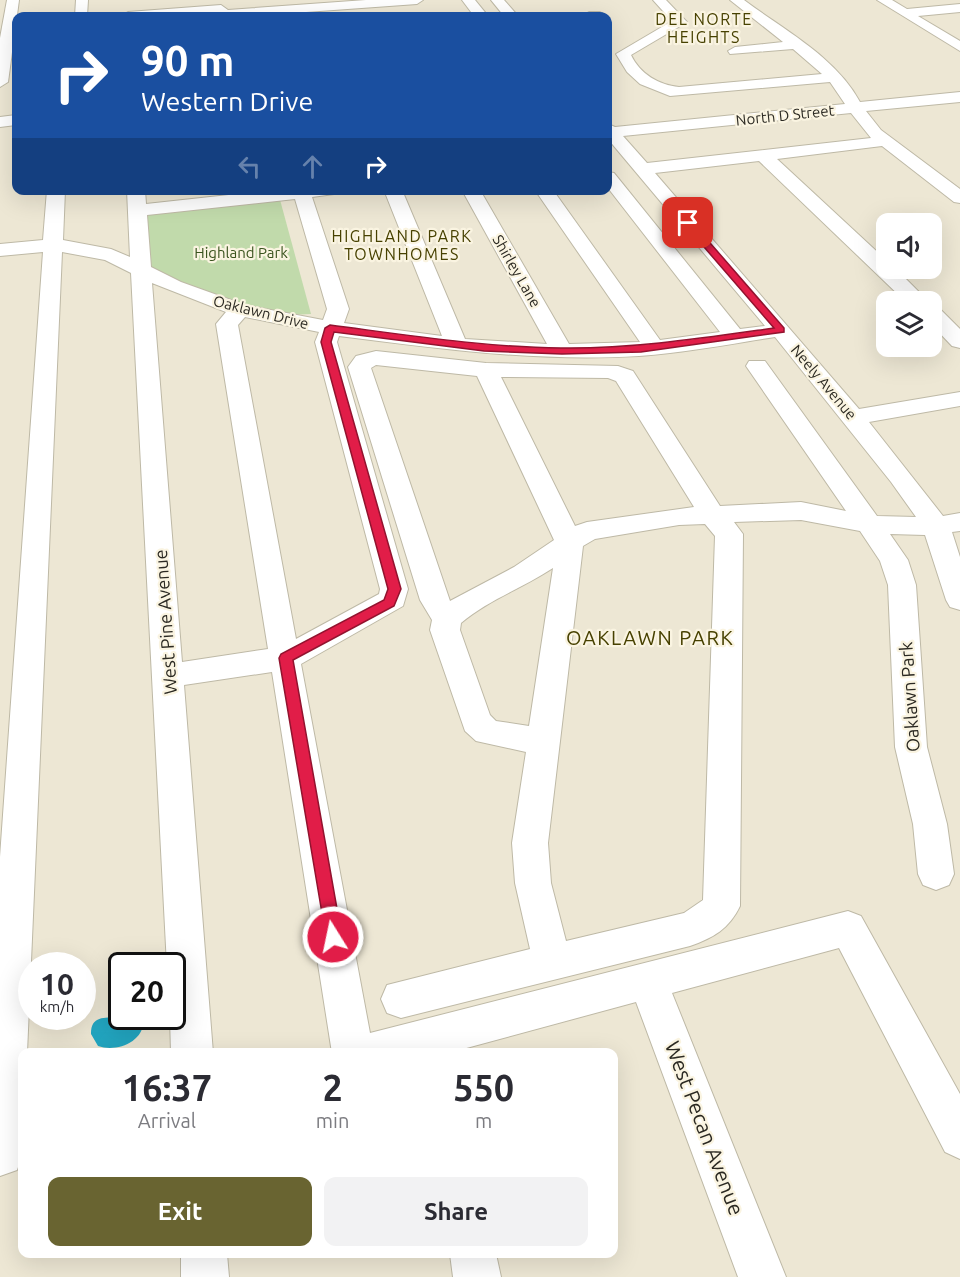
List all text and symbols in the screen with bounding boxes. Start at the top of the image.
district label: DEL NORTE HEIGHTS [655,10,753,46]
icon: right [42,36,120,114]
text: 90 m [141,37,235,84]
text: Western Drive [141,86,313,116]
street label: North D Street [735,101,835,129]
icon: left [233,150,266,183]
icon: ahead [296,150,329,183]
icon: right [359,150,392,183]
pin [662,197,713,248]
icon: arrive [671,206,704,239]
map controls [876,213,942,357]
button: sound [876,213,942,279]
district label: HIGHLAND PARK TOWNHOMES [332,227,472,263]
street label: Shirley Lane [489,232,545,310]
park label: Highland Park [194,244,288,261]
button: layers [876,291,942,357]
street label: Oaklawn Drive [212,292,310,332]
street label: Neely Avenue [788,341,860,423]
street label: West Pine Avenue [150,549,180,695]
district label: OAKLAWN PARK [566,626,734,649]
street label: Oaklawn Park [895,641,923,753]
position arrow [301,905,365,969]
speed limit sign: 20 [108,952,186,1030]
text: 10 [40,967,74,1001]
text: km/h [40,998,74,1015]
street label: West Pecan Avenue [661,1038,749,1218]
text: 16:37 [122,1067,212,1108]
text: 2 [322,1067,343,1108]
text: 550 [453,1067,514,1108]
text: Arrival [138,1109,196,1132]
text: min [316,1109,349,1132]
text: m [475,1109,492,1132]
button: Exit [48,1177,312,1246]
button: Share [324,1177,588,1246]

